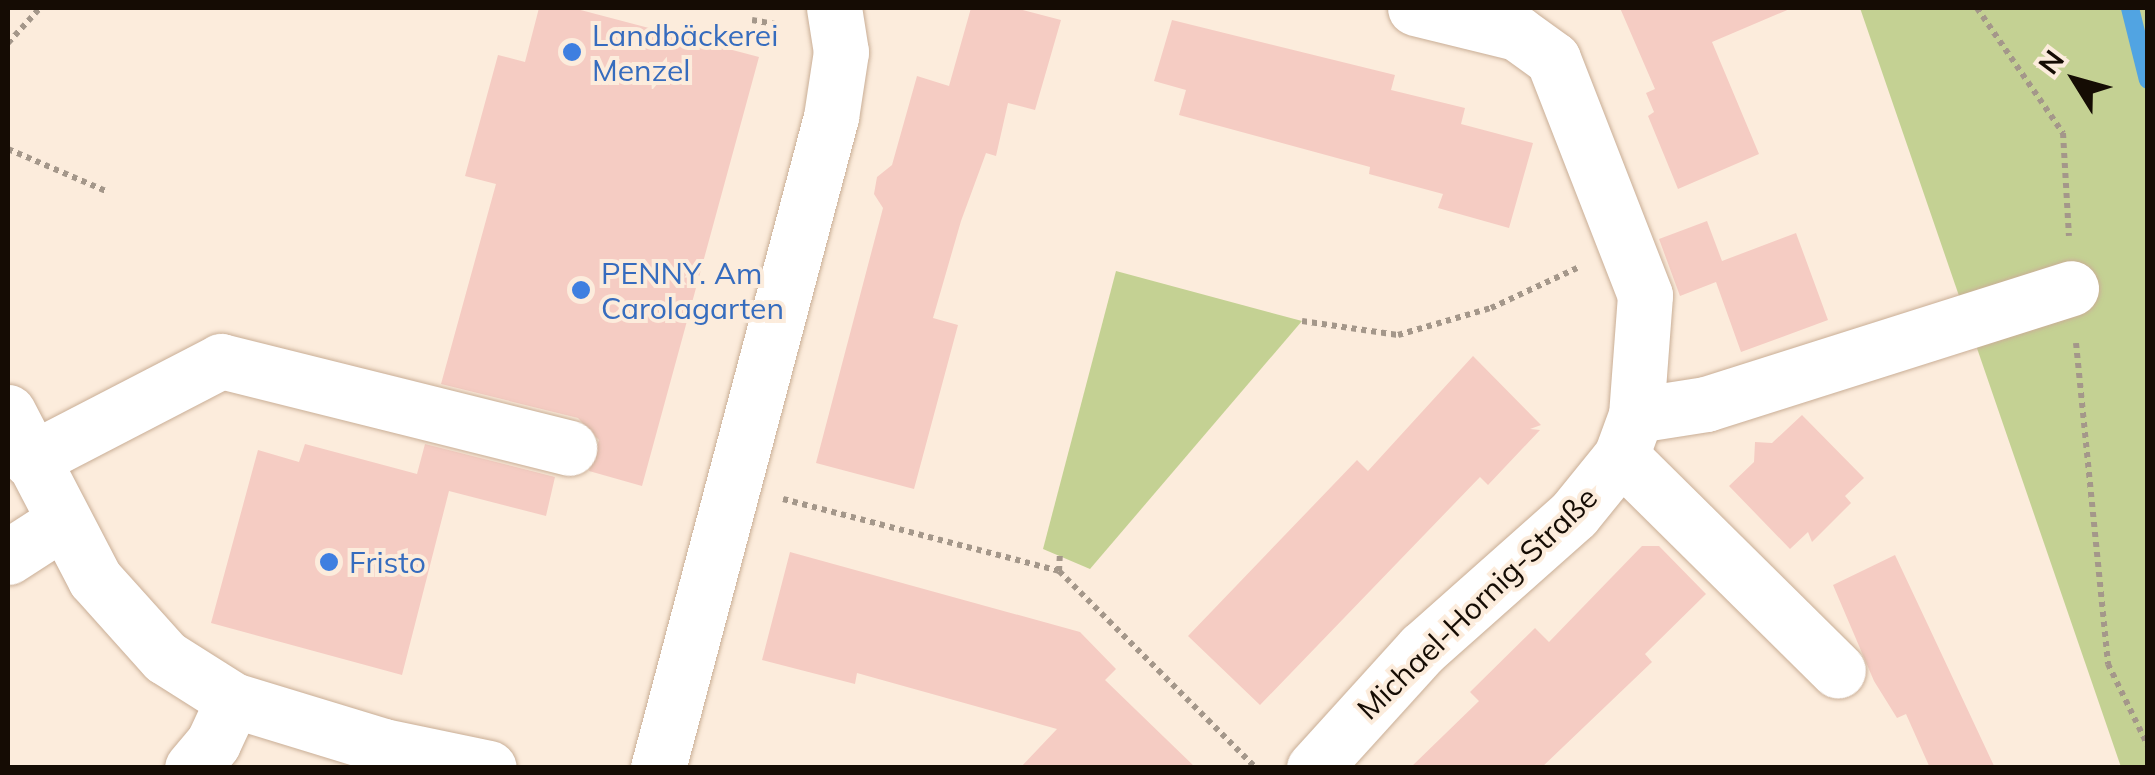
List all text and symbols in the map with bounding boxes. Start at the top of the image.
place label: Landbäckerei Menzel [592,17,778,88]
north arrow [2025,30,2125,130]
marker: Landbäckerei Menzel [561,41,583,63]
text: N [2030,43,2071,81]
place label: PENNY. Am Carolagarten [601,255,784,326]
marker: PENNY. Am Carolagarten [570,279,592,301]
street label: Michael-Hornig-Straße [1350,479,1604,727]
place label: Fristo [349,544,426,580]
marker: Fristo [318,551,340,573]

